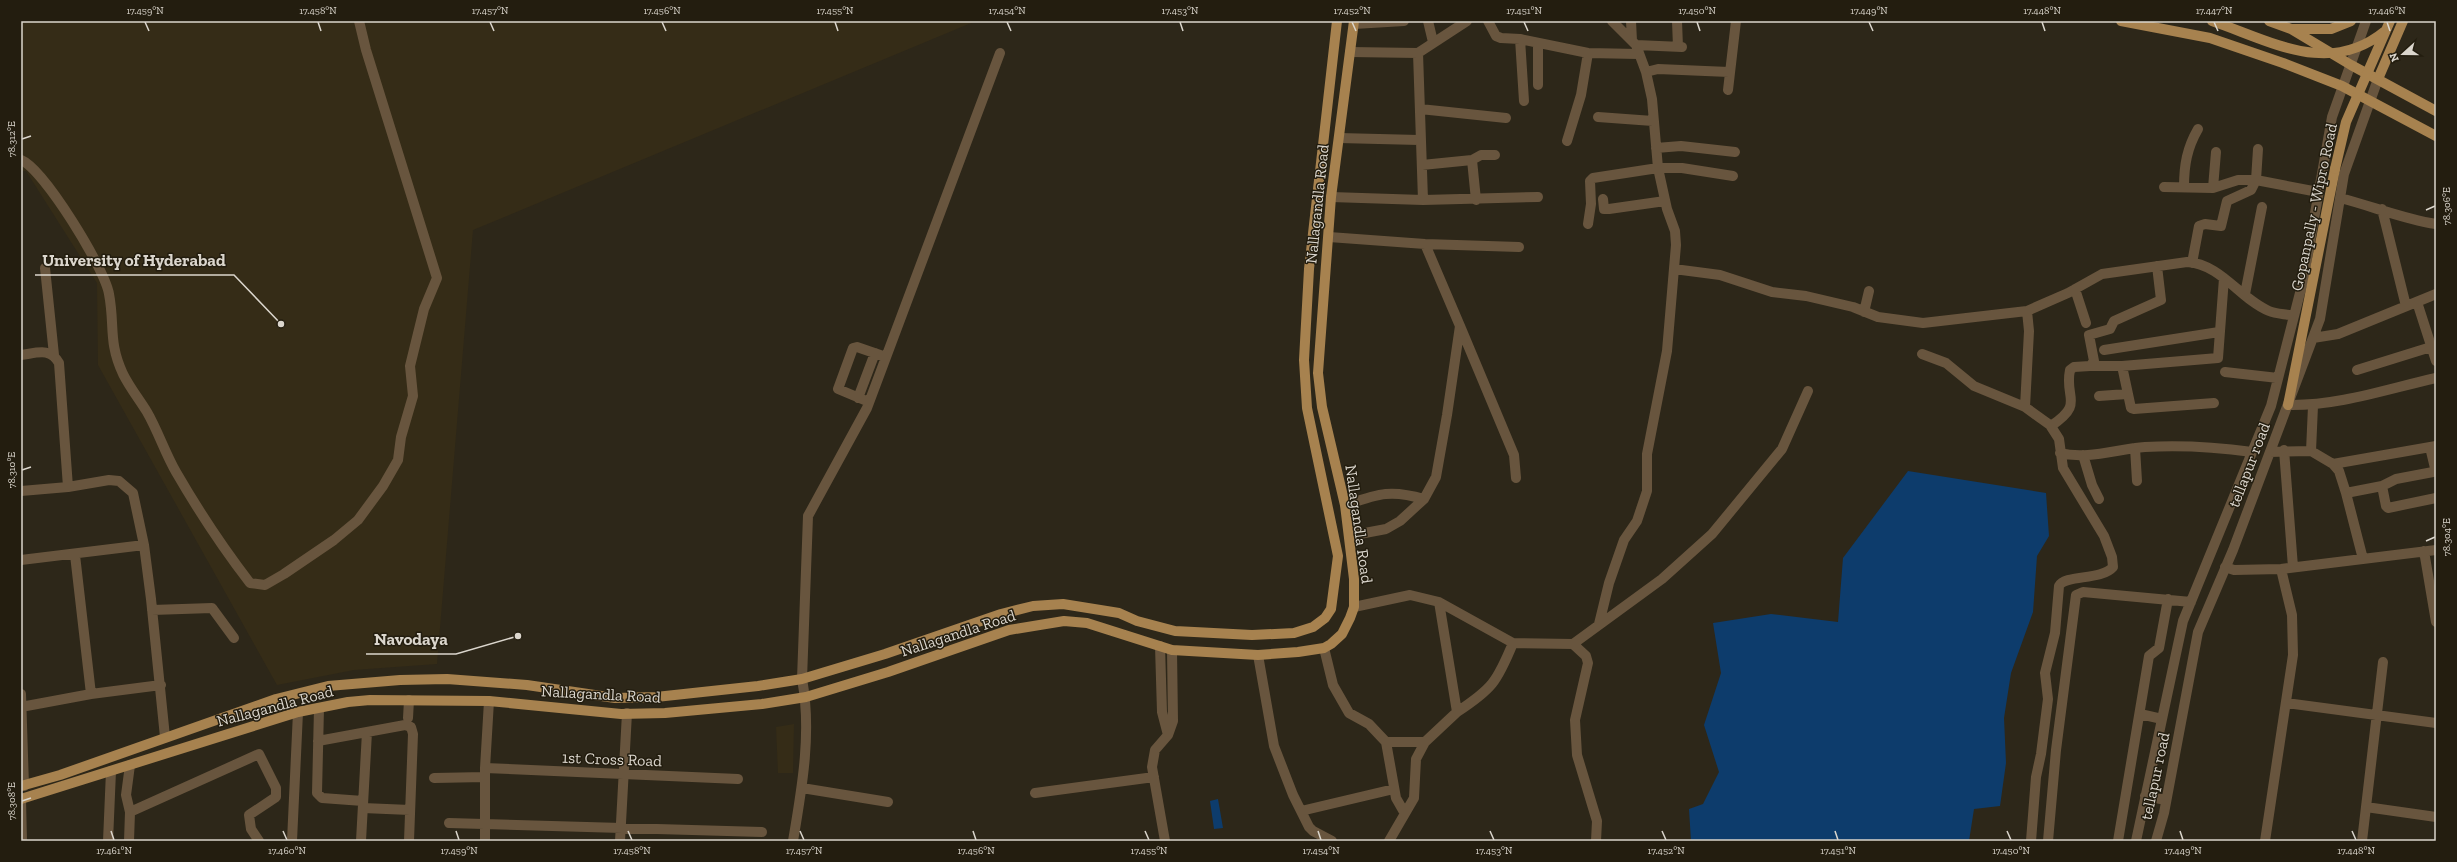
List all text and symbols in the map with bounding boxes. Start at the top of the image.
text: 17.459°N [126,5,164,17]
text: 17.458°N [299,5,337,17]
text: 17.457°N [472,5,509,17]
text: 17.456°N [643,5,681,17]
text: 17.455°N [816,5,854,17]
text: 17.454°N [988,5,1026,17]
text: 17.453°N [1162,5,1199,17]
text: 17.452°N [1333,5,1371,17]
text: 17.451°N [1506,5,1542,17]
text: 17.450°N [1678,5,1716,17]
text: 17.449°N [1850,5,1888,17]
text: 17.448°N [2023,5,2061,17]
text: 17.447°N [2196,5,2233,17]
text: 17.446°N [2368,5,2406,17]
north arrow [2383,34,2423,74]
text: N [2386,51,2402,64]
text: 78.312°E [6,121,18,157]
street label: Gopanpally - Wipro Road [2287,121,2341,293]
street label: Nallagandla Road [1301,143,1333,265]
text: 78.306°E [2441,187,2453,225]
callout: University of Hyderabad [35,246,234,275]
text: University of Hyderabad [42,250,226,270]
street label: tellapur road [2224,420,2274,510]
text: 78.310°E [6,452,18,488]
street label: Nallagandla Road [1341,463,1377,585]
text: 78.304°E [2441,518,2453,556]
street label: Nallagandla Road [898,605,1018,661]
callout: Navodaya [366,625,456,654]
text: Navodaya [374,629,448,649]
street label: Nallagandla Road [215,681,336,731]
street label: Nallagandla Road [541,681,662,707]
street label: tellapur road [2136,730,2174,822]
street label: 1st Cross Road [562,748,663,770]
text: 78.308°E [6,782,18,820]
text: 17.461°N [96,845,132,857]
text: 17.460°N [268,845,307,857]
text: 17.459°N [440,845,478,857]
text: 17.458°N [613,845,651,857]
text: 17.457°N [786,845,823,857]
text: 17.456°N [957,845,995,857]
text: 17.455°N [1130,845,1168,857]
text: 17.454°N [1302,845,1340,857]
text: 17.453°N [1476,845,1513,857]
text: 17.452°N [1647,845,1685,857]
text: 17.451°N [1820,845,1856,857]
text: 17.450°N [1992,845,2030,857]
text: 17.449°N [2164,845,2202,857]
text: 17.448°N [2337,845,2375,857]

